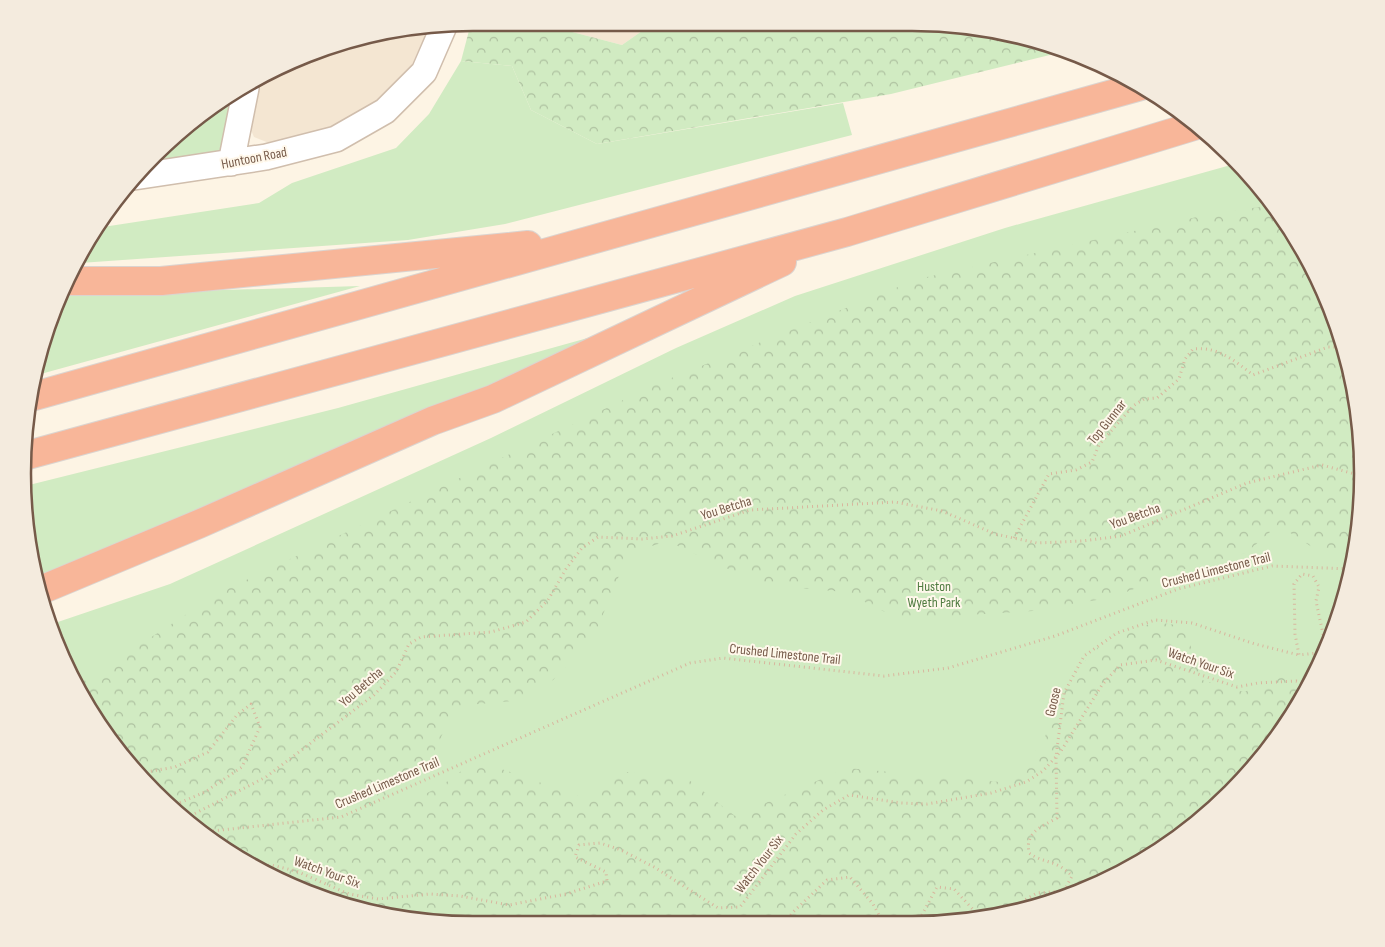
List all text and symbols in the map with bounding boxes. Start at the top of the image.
street label: Huntoon Road [220,143,288,173]
street label: Top Gunnar [1084,396,1130,448]
street label: You Betcha [699,492,753,524]
street label: You Betcha [1108,499,1162,533]
street label: Crushed Limestone Trail [1160,548,1272,592]
park label: Huston Wyeth Park [908,578,961,611]
street label: Crushed Limestone Trail [729,640,841,668]
street label: Watch Your Six [1166,644,1237,683]
street label: You Betcha [336,664,386,710]
street label: Goose [1041,686,1065,718]
street label: Crushed Limestone Trail [332,753,442,813]
street label: Watch Your Six [731,831,787,896]
street label: Watch Your Six [292,852,363,892]

